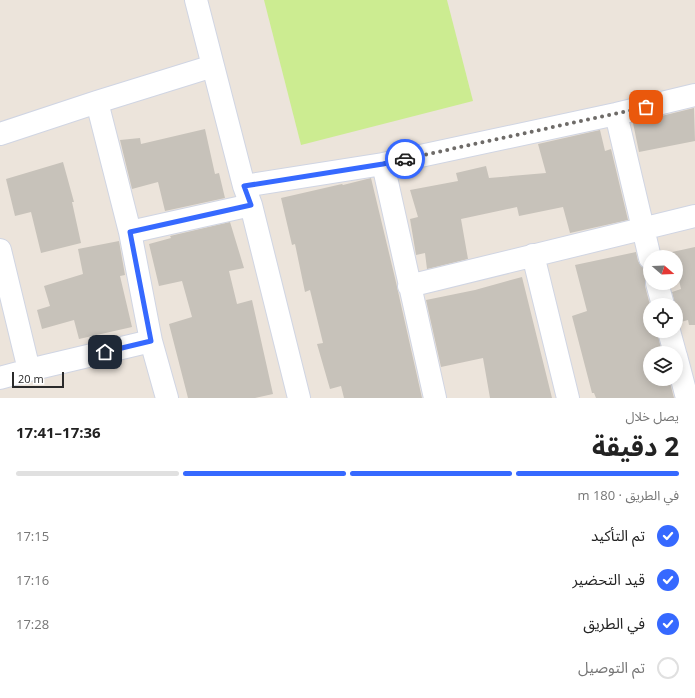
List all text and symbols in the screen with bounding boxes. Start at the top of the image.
pin [629,90,663,124]
icon: bag [635,96,657,118]
courier [385,139,425,179]
icon: car [394,148,416,170]
north arrow [643,250,683,290]
map controls [643,250,683,386]
button: locate [643,298,683,338]
pin [88,335,122,369]
icon: home [94,341,116,363]
button: layers [643,346,683,386]
scale bar [12,370,64,389]
text: 20 m [18,371,44,386]
text: يصل خلال [625,407,679,425]
text: 17:36–17:41 [16,422,101,442]
text: 2 دقيقة [592,428,679,464]
text: في الطريق · 180 m [577,486,679,504]
text: تم التأكيد [591,525,645,545]
icon: check [657,525,679,547]
text: 17:15 [16,527,49,545]
text: قيد التحضير [572,569,645,589]
icon: check [657,569,679,591]
text: 17:16 [16,571,49,589]
text: في الطريق [583,613,645,633]
icon: check [657,613,679,635]
text: 17:28 [16,615,49,633]
text: تم التوصيل [578,657,645,677]

